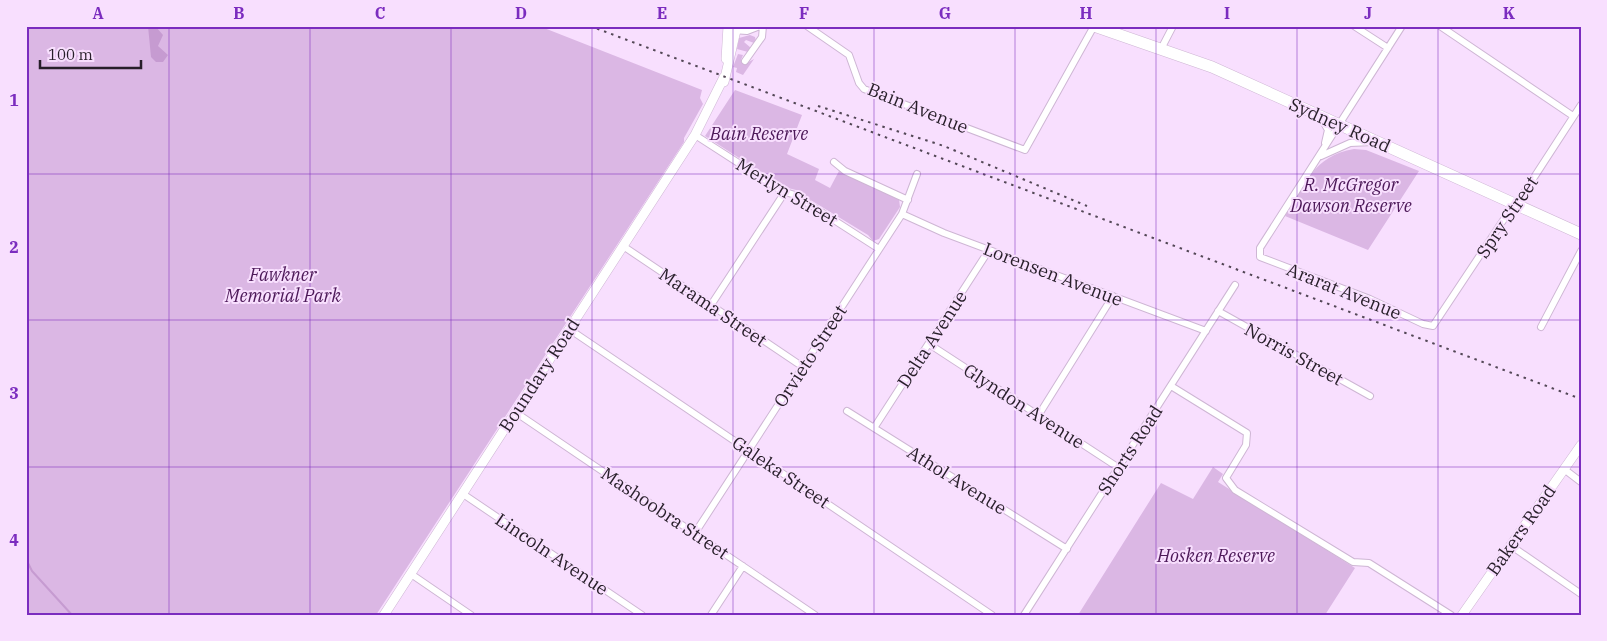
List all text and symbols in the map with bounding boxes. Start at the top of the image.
text: A [92,3,104,23]
text: B [233,3,245,23]
text: C [375,3,385,23]
text: D [515,3,527,23]
text: E [657,3,667,23]
text: F [799,3,809,23]
text: G [939,3,951,23]
text: H [1080,3,1093,23]
text: I [1224,3,1230,23]
text: J [1364,3,1372,23]
text: K [1503,3,1516,23]
scale bar [40,38,141,70]
text: 100 m [48,45,93,64]
street label: Bain Avenue [864,77,972,139]
text: 1 [9,90,19,110]
street label: Sydney Road [1286,92,1394,158]
park label: Bain Reserve [709,122,808,145]
street label: Merlyn Street [732,153,842,231]
street label: Spry Street [1471,171,1543,263]
park label: R. McGregor Dawson Reserve [1289,173,1412,217]
text: 2 [9,237,19,257]
street label: Lorensen Avenue [980,237,1126,311]
street label: Ararat Avenue [1283,258,1405,324]
park label: Fawkner Memorial Park [224,263,341,307]
street label: Marama Street [655,263,771,351]
street label: Delta Avenue [892,286,972,392]
street label: Orvieto Street [768,300,852,412]
street label: Boundary Road [494,314,584,436]
street label: Norris Street [1241,317,1347,391]
street label: Glyndon Avenue [959,358,1089,454]
text: 3 [9,383,19,403]
street label: Shorts Road [1092,401,1168,499]
street label: Galeka Street [728,431,834,513]
street label: Athol Avenue [903,440,1011,520]
street label: Mashoobra Street [597,462,733,564]
street label: Bakers Road [1481,480,1561,580]
street label: Lincoln Avenue [491,508,613,600]
text: 4 [9,530,19,550]
park label: Hosken Reserve [1156,544,1275,567]

